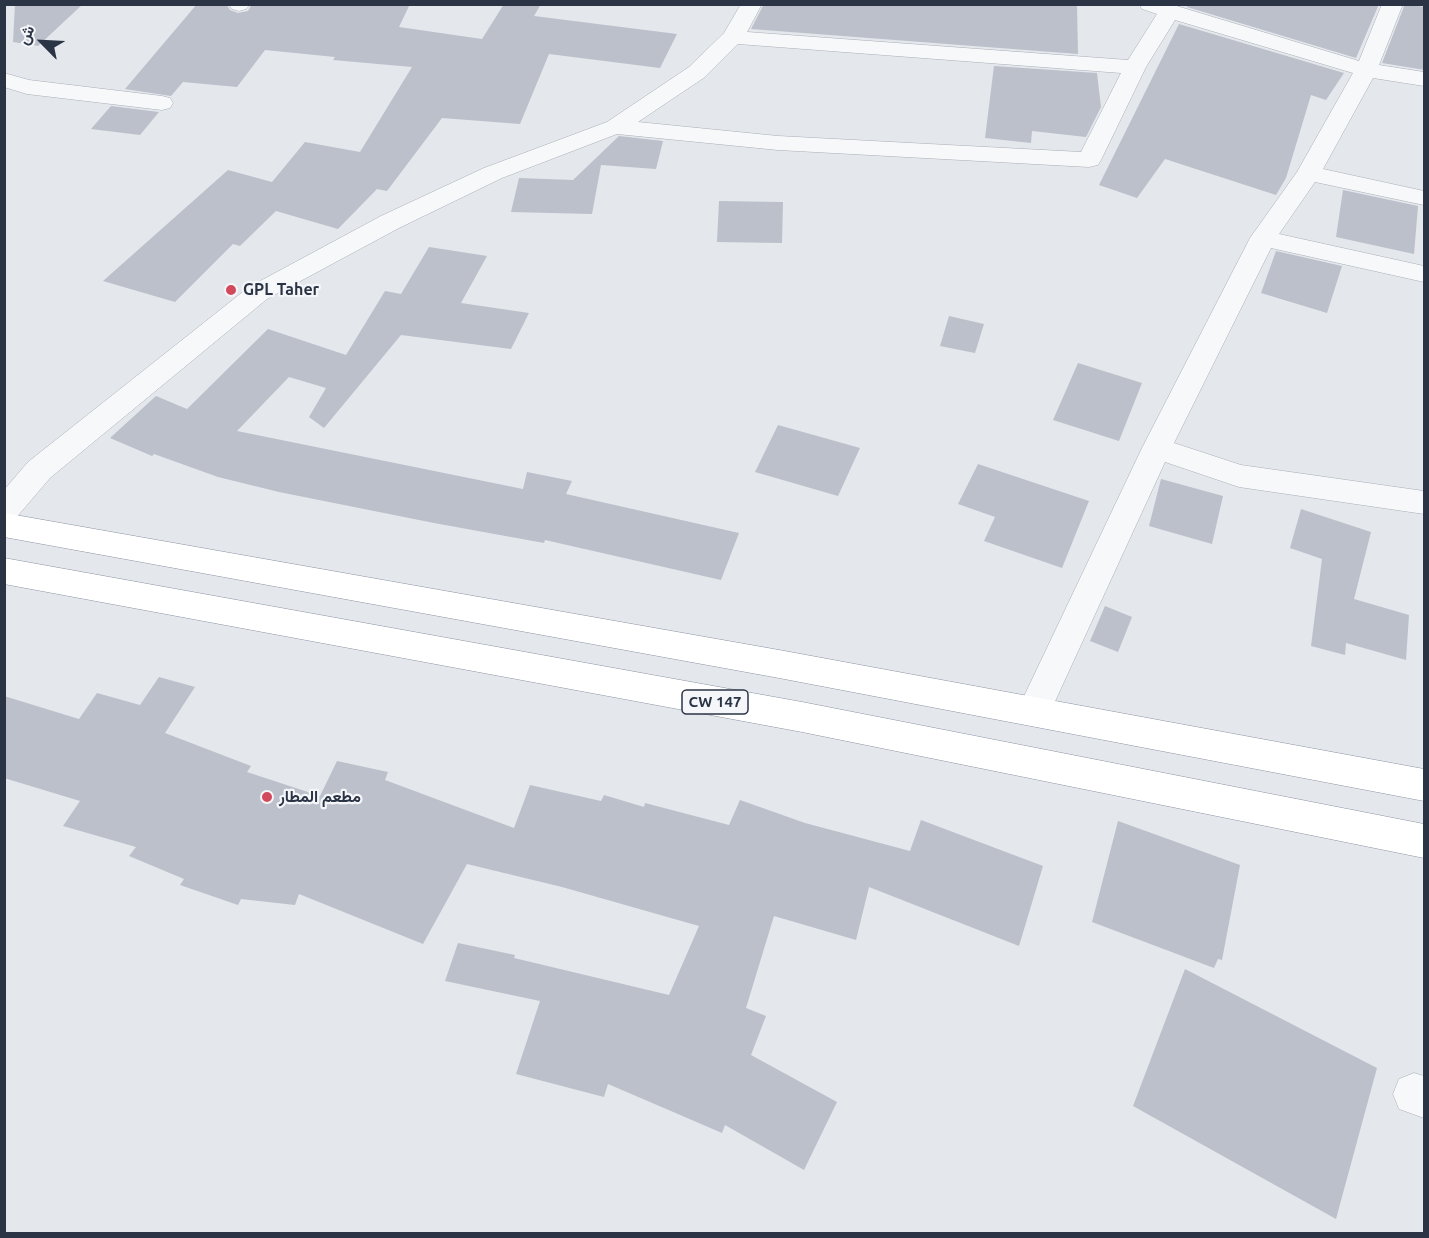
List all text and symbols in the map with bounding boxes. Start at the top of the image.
north arrow [12,12,72,72]
text: ش [13,22,38,47]
place label: GPL Taher [243,280,319,300]
marker: GPL Taher [224,283,238,297]
road number: CW 147 [682,690,748,714]
place label: مطعم المطار [279,787,361,807]
marker: مطعم المطار [260,790,274,804]

